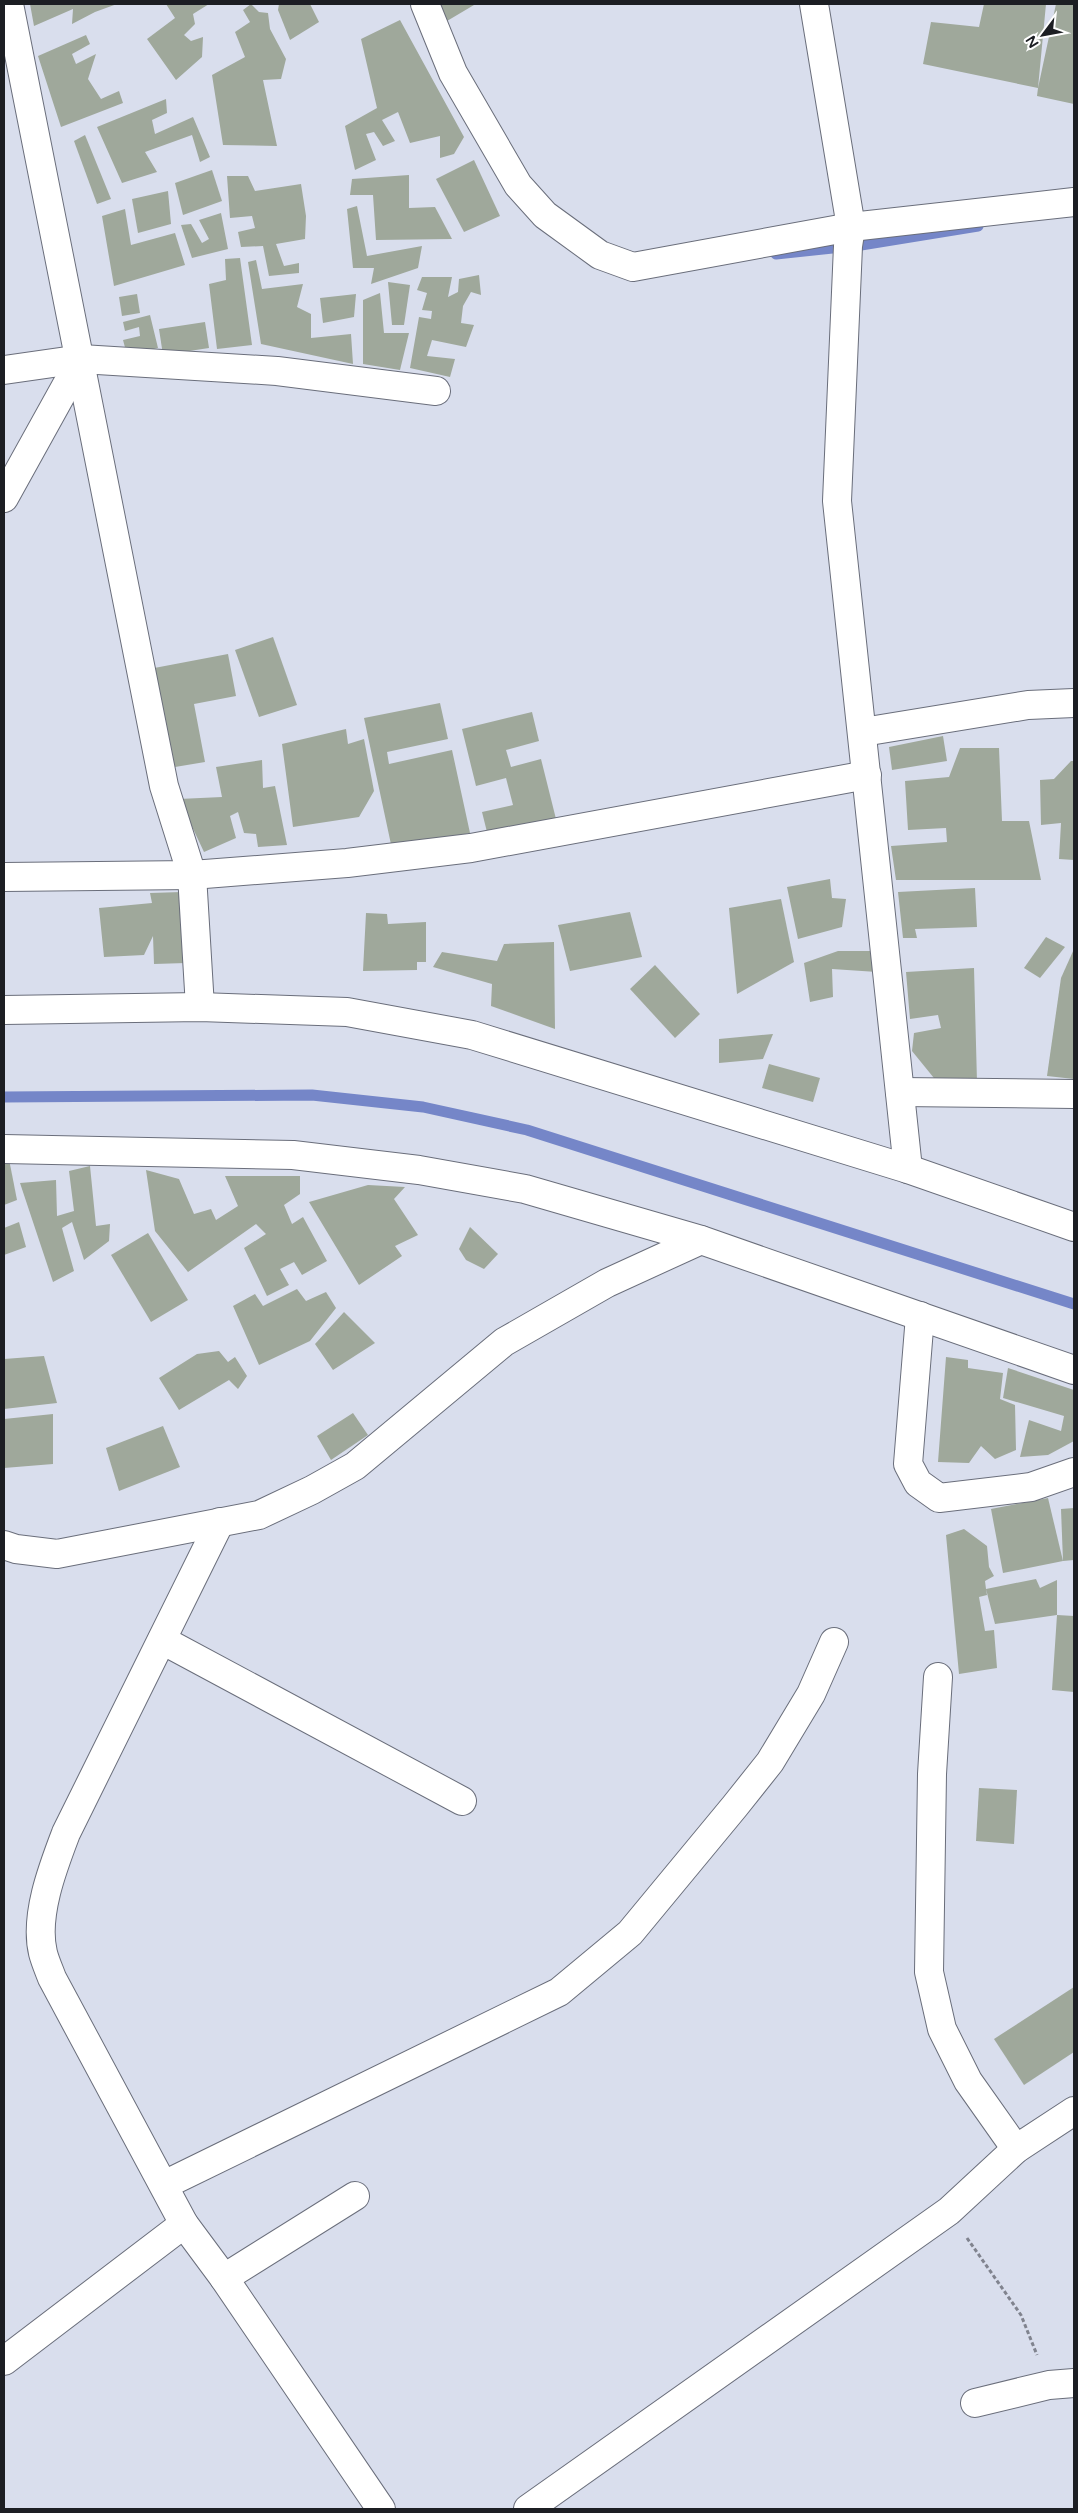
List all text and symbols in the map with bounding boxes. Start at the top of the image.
north arrow [1018,10,1068,60]
text: N [1022,32,1043,51]

